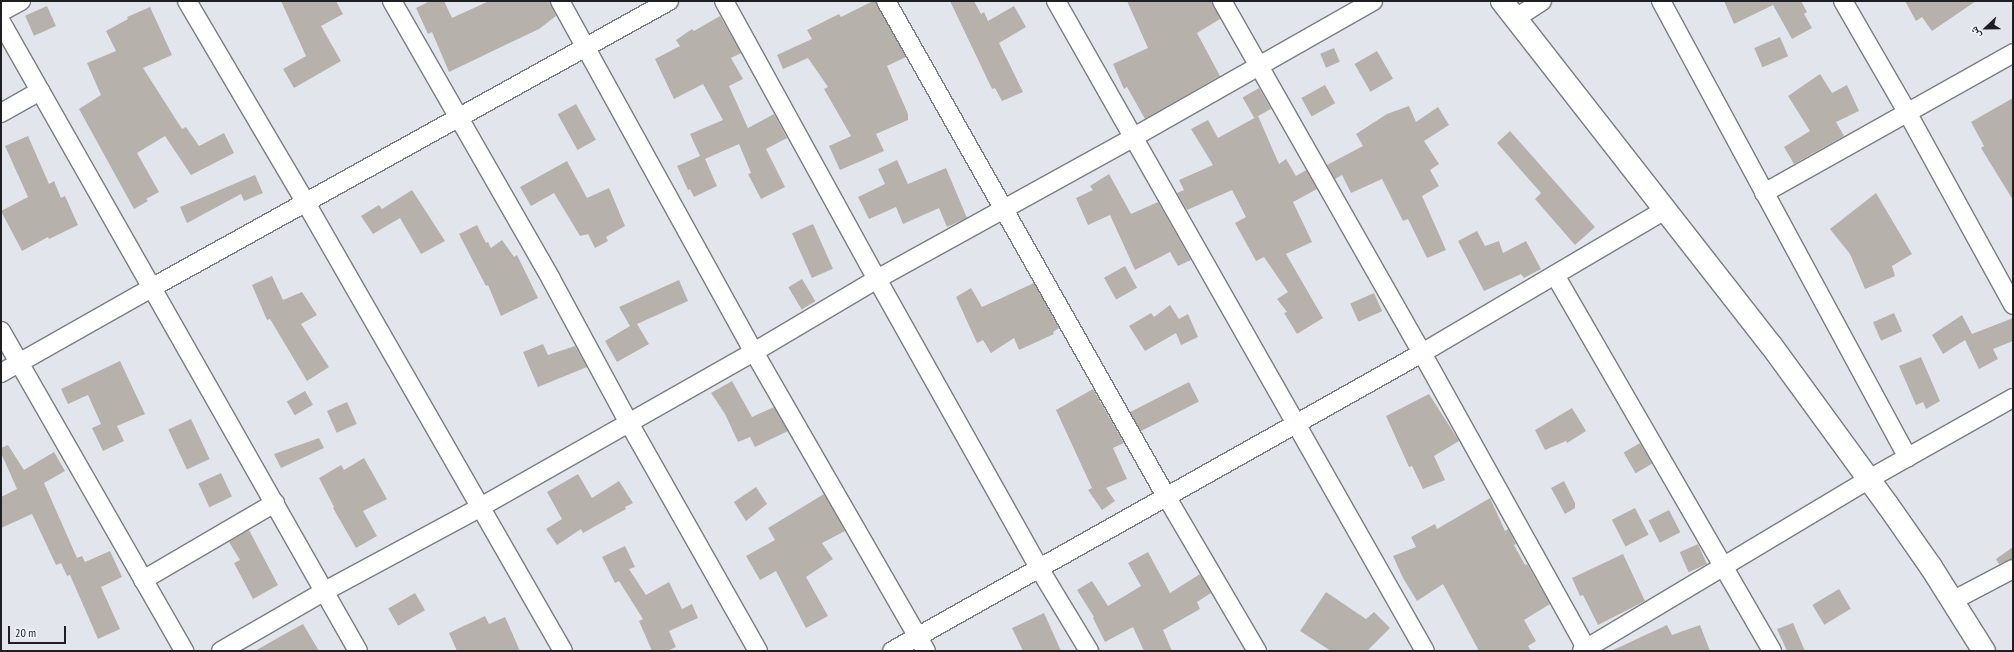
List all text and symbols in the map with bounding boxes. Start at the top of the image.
north arrow [1966,8,2006,48]
text: ش [1966,24,1984,41]
scale bar [10,618,68,644]
text: 20 m [15,625,36,640]

